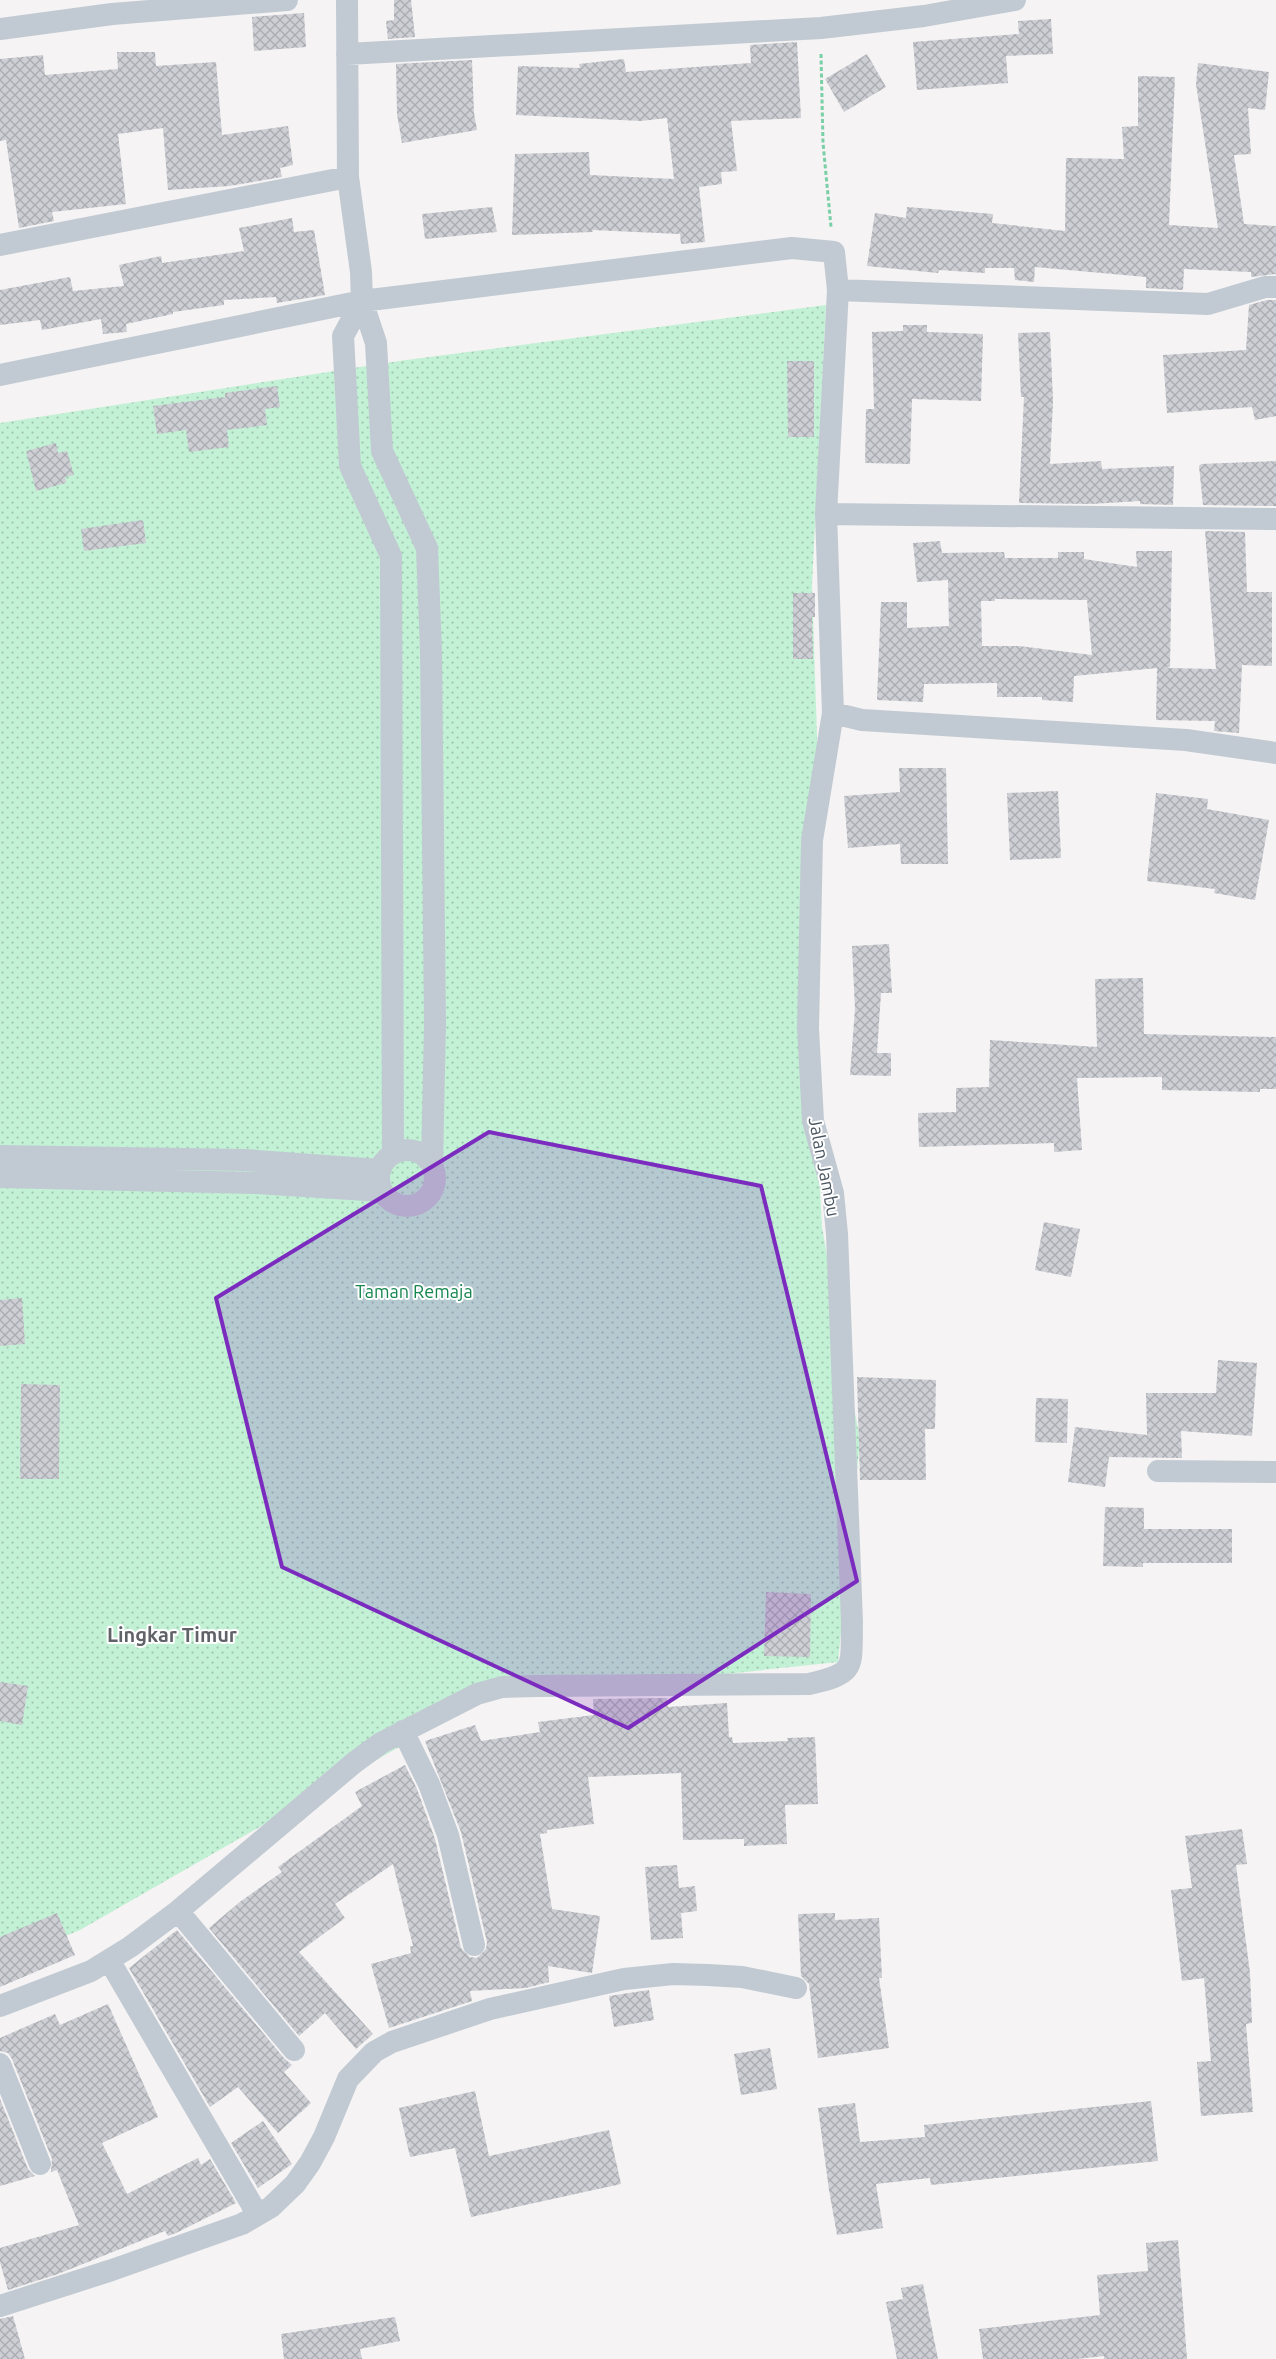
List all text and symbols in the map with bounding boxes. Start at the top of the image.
street label: Jalan Jambu [806,1115,844,1218]
park label: Taman Remaja [355,1281,473,1301]
district label: Lingkar Timur [107,1623,238,1646]

